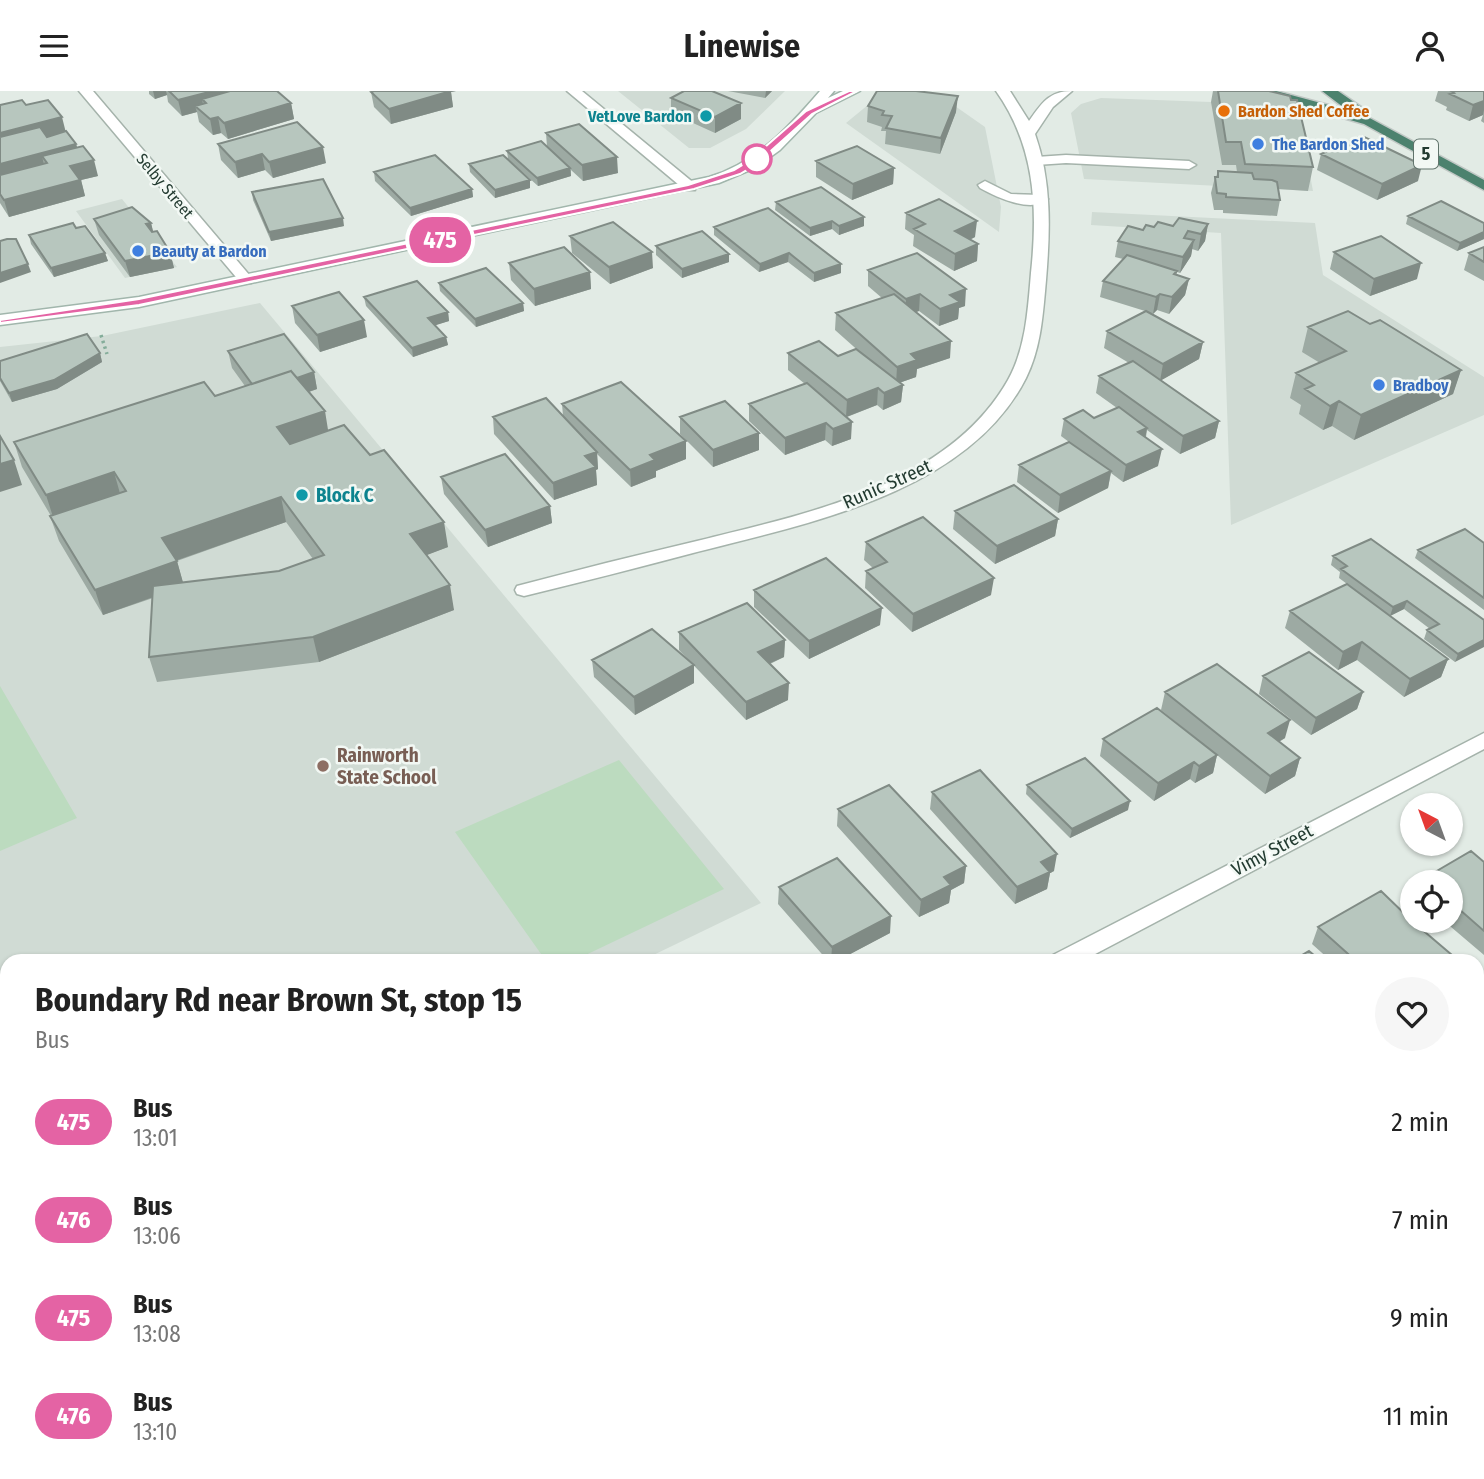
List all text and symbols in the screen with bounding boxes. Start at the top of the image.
icon: menu [35,27,73,65]
text: Linewise [684,27,800,65]
icon: person [1411,27,1449,65]
place label: Bardon Shed Coffee [1238,102,1369,121]
marker: Bardon Shed Coffee [1216,103,1232,119]
place label: VetLove Bardon [587,107,692,126]
marker: VetLove Bardon [698,108,714,124]
place label: The Bardon Shed [1272,135,1384,154]
marker: The Bardon Shed [1250,136,1266,152]
road number: 5 [1414,139,1438,169]
unlabelled marker [742,144,772,174]
street label: Selby Street [132,150,198,223]
line badge: 475 [400,217,480,263]
text: 475 [423,226,457,254]
place label: Beauty at Bardon [152,242,267,261]
marker: Beauty at Bardon [130,243,146,259]
place label: Bradboy [1393,376,1449,395]
marker: Bradboy [1371,377,1387,393]
street label: Runic Street [839,454,936,514]
place label: Block C [316,484,374,507]
marker: Block C [294,487,310,503]
place label: Rainworth State School [337,744,437,789]
marker: Rainworth State School [315,758,331,774]
north arrow [1400,793,1463,856]
map controls [1400,793,1463,933]
street label: Vimy Street [1227,819,1317,881]
button: locate [1400,870,1463,933]
button: heart [1375,977,1449,1051]
text: Boundary Rd near Brown St, stop 15 [35,980,522,1020]
text: Bus [35,1026,69,1054]
text: Bus [133,1093,172,1124]
text: 2 min [1391,1107,1449,1138]
text: 475 [57,1108,90,1136]
text: 13:01 [133,1124,178,1152]
text: Bus [133,1191,172,1222]
text: 7 min [1392,1205,1449,1236]
text: 476 [56,1206,91,1234]
text: 13:06 [133,1222,181,1250]
text: Bus [133,1289,172,1320]
text: 9 min [1390,1303,1449,1334]
text: 475 [57,1304,90,1332]
text: 13:08 [133,1320,181,1348]
text: Bus [133,1387,172,1418]
text: 11 min [1383,1401,1449,1432]
text: 476 [56,1402,91,1430]
text: 13:10 [133,1418,177,1446]

